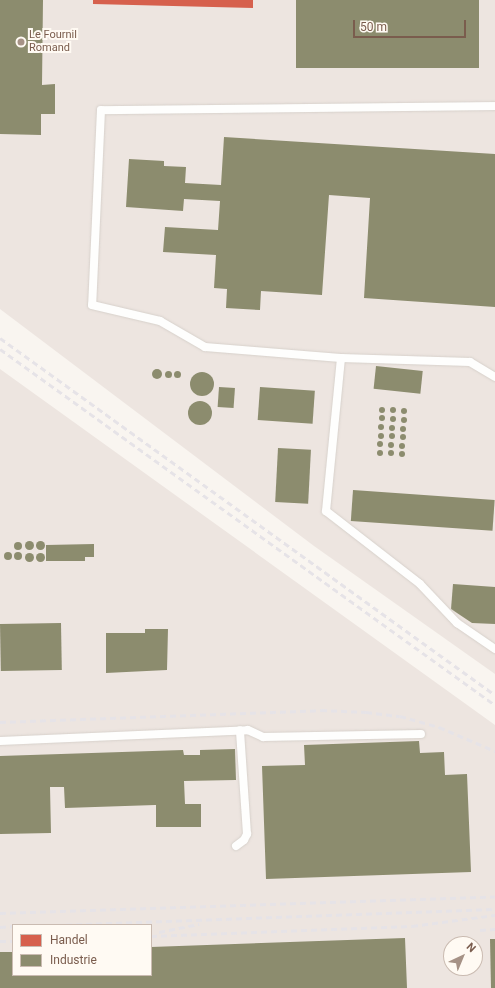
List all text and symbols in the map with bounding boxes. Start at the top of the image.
scale bar [355,12,468,38]
text: 50 m [360,20,387,34]
place label: Le Fournil Romand [29,29,77,55]
marker: Le Fournil Romand [16,37,26,47]
legend [12,924,152,976]
text: Handel [50,933,88,947]
north arrow [443,936,483,976]
text: N [464,940,478,955]
text: Industrie [50,953,97,967]

